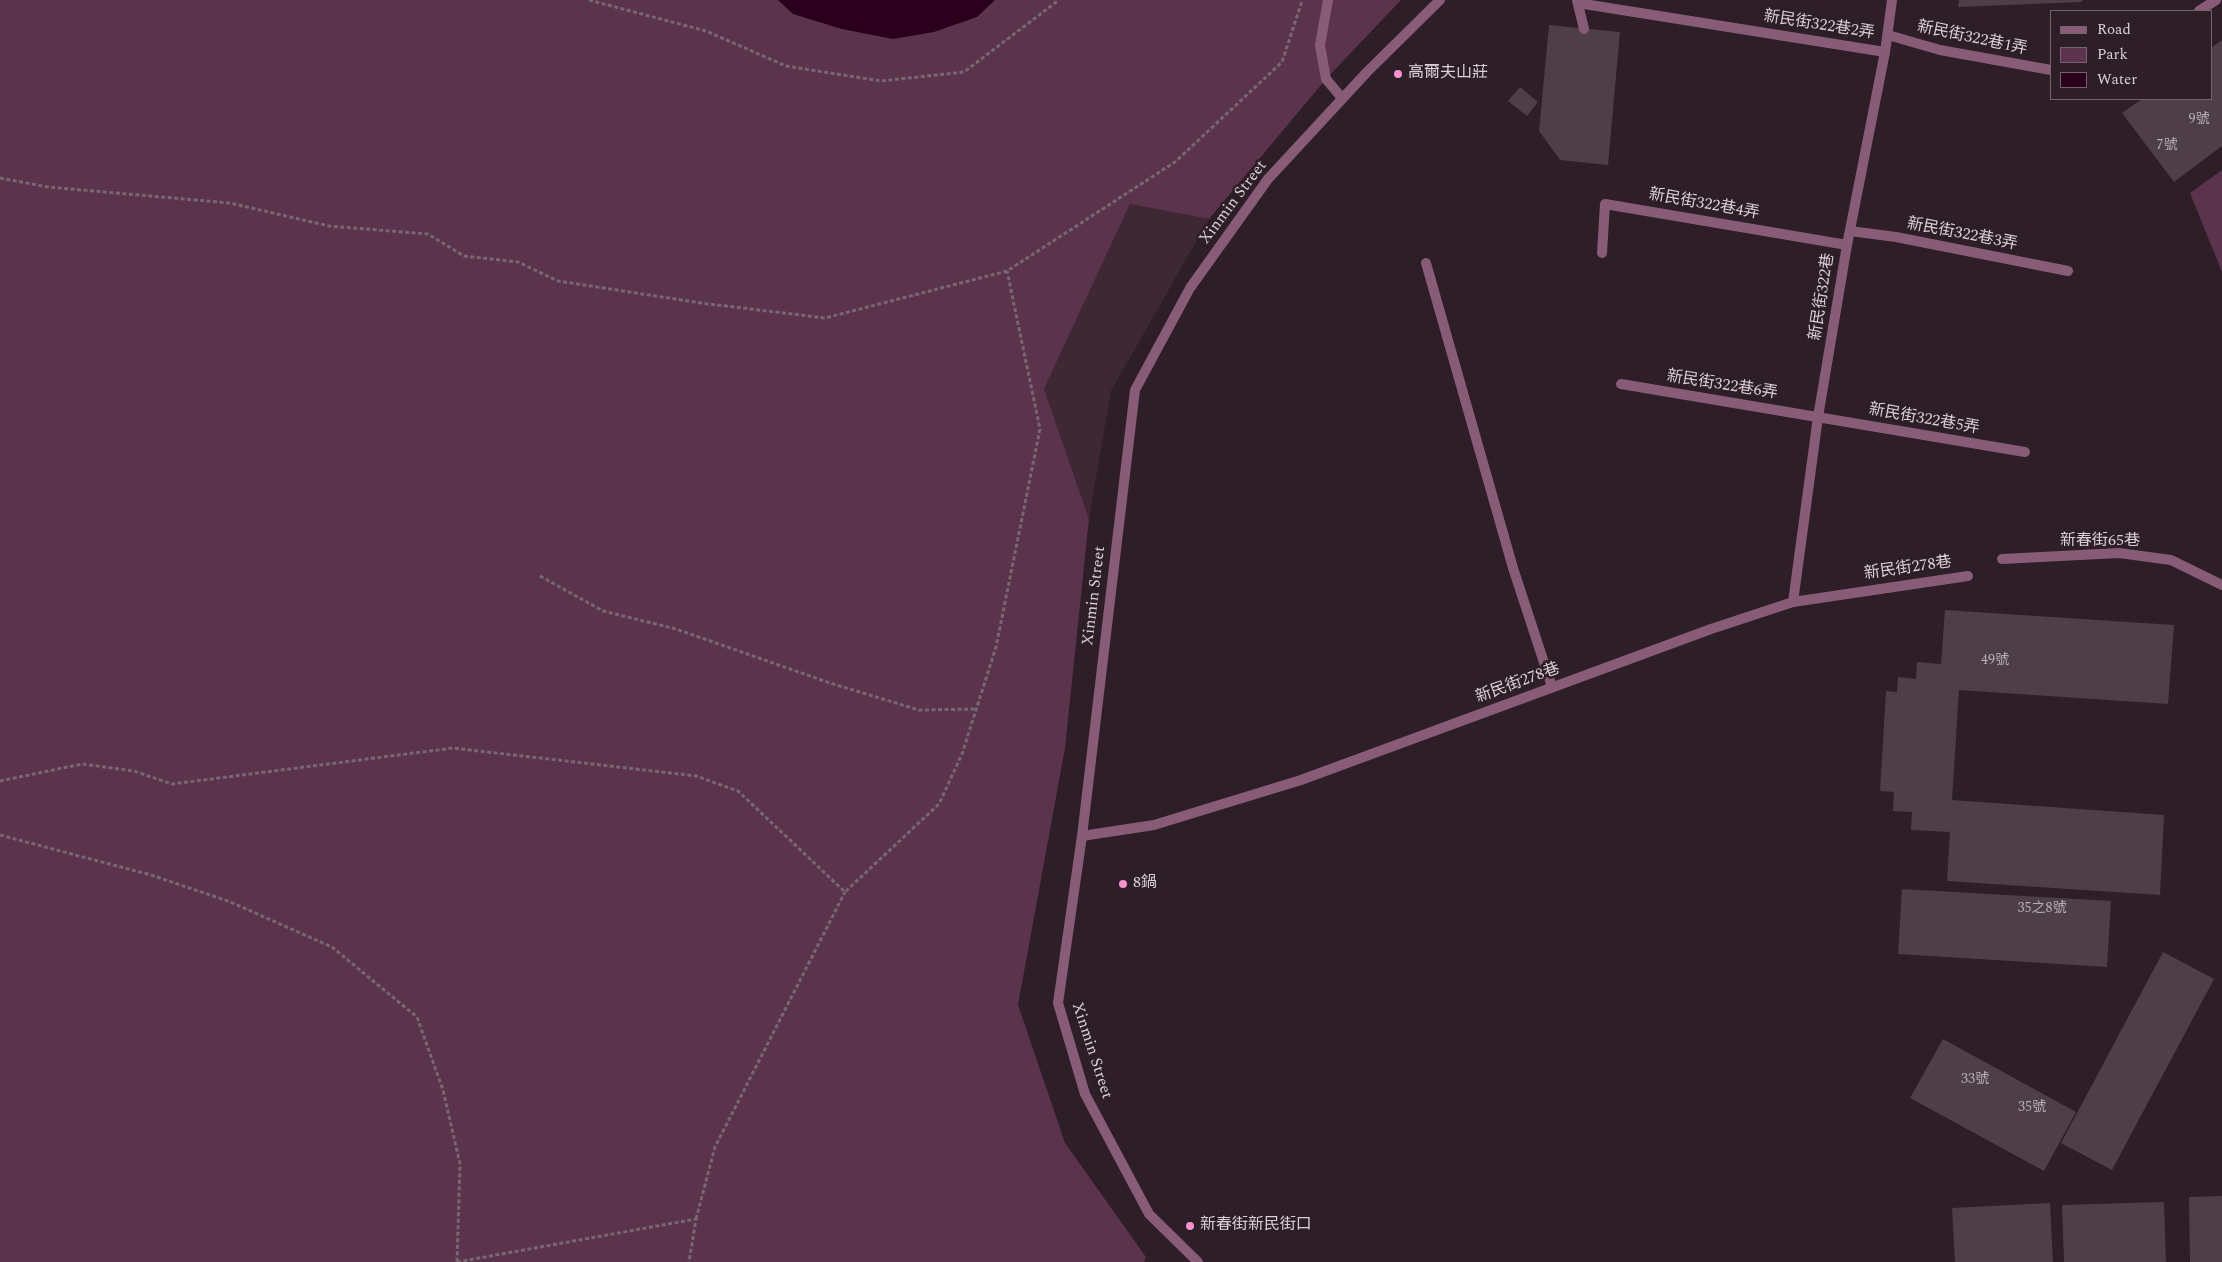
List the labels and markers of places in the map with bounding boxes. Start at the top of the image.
place label: 高爾夫山莊 [1408,64,1488,84]
marker: 高爾夫山莊 [1392,68,1404,80]
place label: 8鍋 [1133,874,1157,894]
marker: 8鍋 [1117,878,1129,890]
place label: 新春街新民街口 [1200,1216,1312,1236]
marker: 新春街新民街口 [1184,1220,1196,1232]

